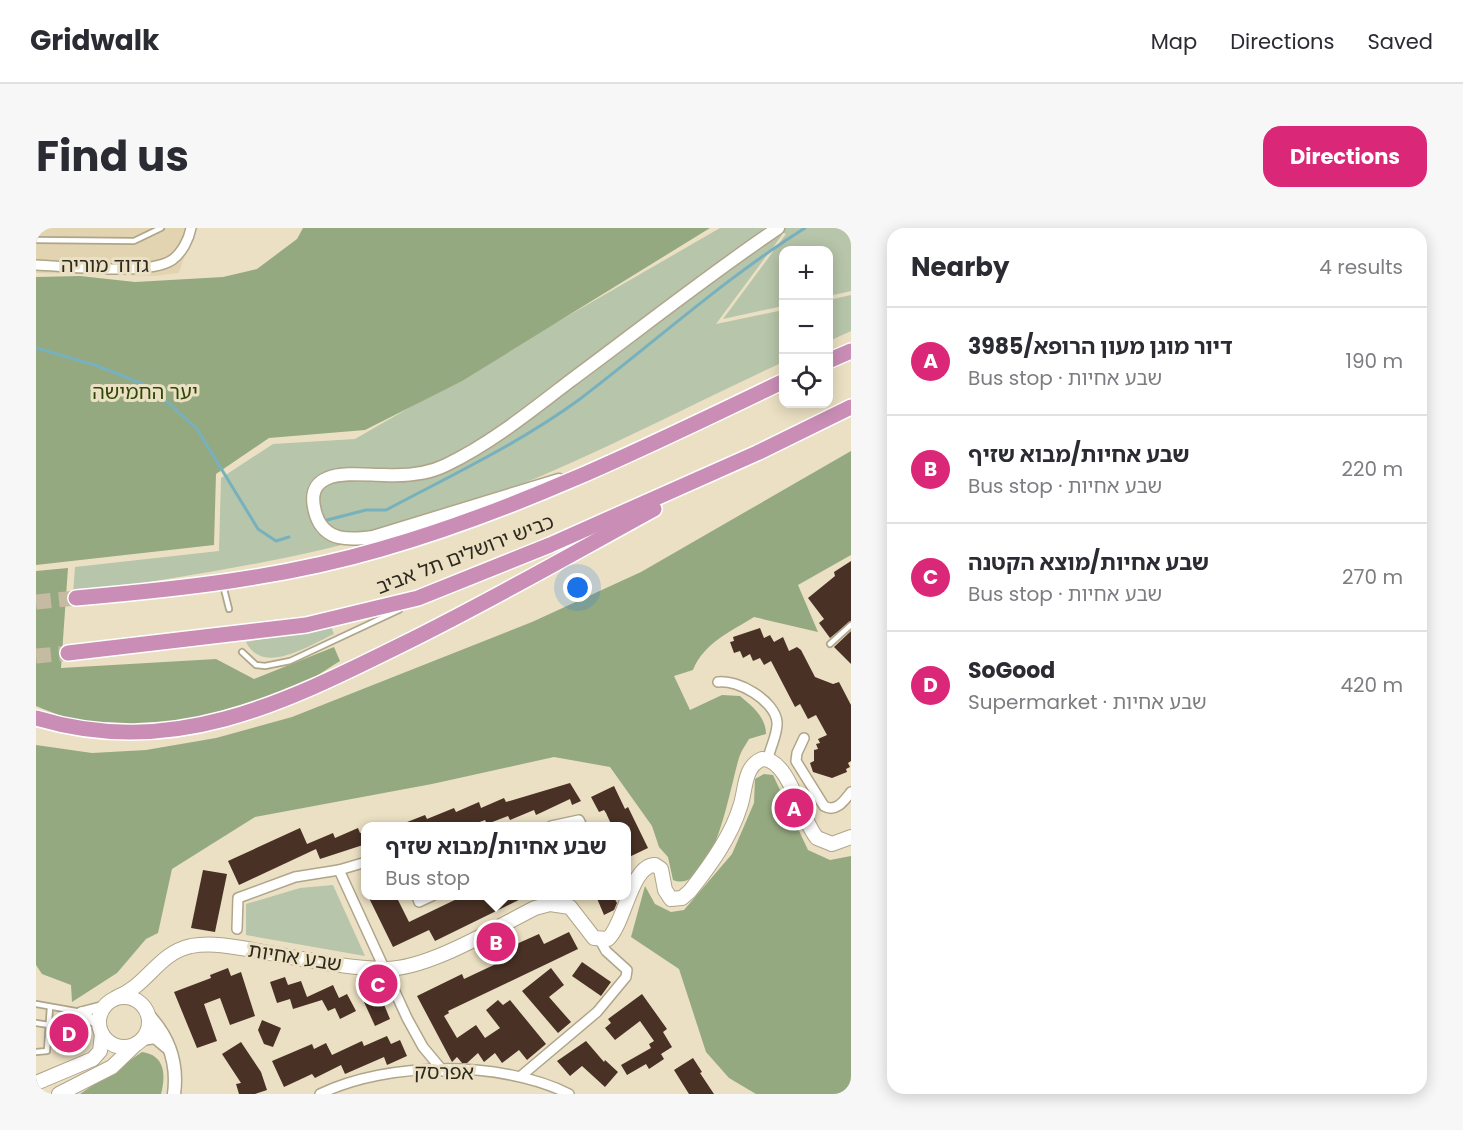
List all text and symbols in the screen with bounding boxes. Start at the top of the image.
text: Gridwalk [30,21,159,60]
text: Map [1151,27,1197,56]
text: Directions [1230,27,1334,56]
text: Saved [1367,27,1433,56]
button: Directions [1263,126,1427,187]
text: Find us [36,127,189,186]
map controls [779,246,833,408]
button: + [779,246,833,300]
text: Nearby [911,249,1009,285]
street label: גדוד מוריה [61,251,150,279]
text: 4 results [1319,253,1403,281]
button: − [779,300,833,354]
text: 3985/דיור מוגן מעון הרופא [968,331,1233,362]
text: A [923,347,938,375]
text: 190 m [1346,347,1403,375]
button: locate [779,354,833,408]
text: Bus stop · שבע אחיות [968,364,1162,392]
park label: יער החמישה [92,378,198,406]
text: שבע אחיות/מבוא שזיף [968,439,1190,470]
text: B [924,455,937,483]
text: 220 m [1342,455,1403,483]
text: Bus stop · שבע אחיות [968,472,1162,500]
street label: כביש ירושלים תל אביב [372,507,558,601]
text: שבע אחיות/מוצא הקטנה [968,547,1209,578]
text: C [923,563,938,591]
text: 270 m [1342,563,1403,591]
your location [563,573,592,602]
text: Bus stop · שבע אחיות [968,580,1162,608]
text: SoGood [968,655,1055,686]
text: D [923,671,938,699]
text: 420 m [1340,671,1403,699]
text: Supermarket · שבע אחיות [968,688,1207,716]
pin: A [774,786,813,830]
popup [361,822,631,900]
text: שבע אחיות/מבוא שזיף [385,831,607,862]
text: Bus stop [385,864,470,892]
pin: B [476,920,516,964]
street label: שבע אחיות [246,936,344,978]
pin: C [358,962,398,1006]
pin: D [50,1010,88,1056]
street label: אפרסק [414,1057,474,1087]

